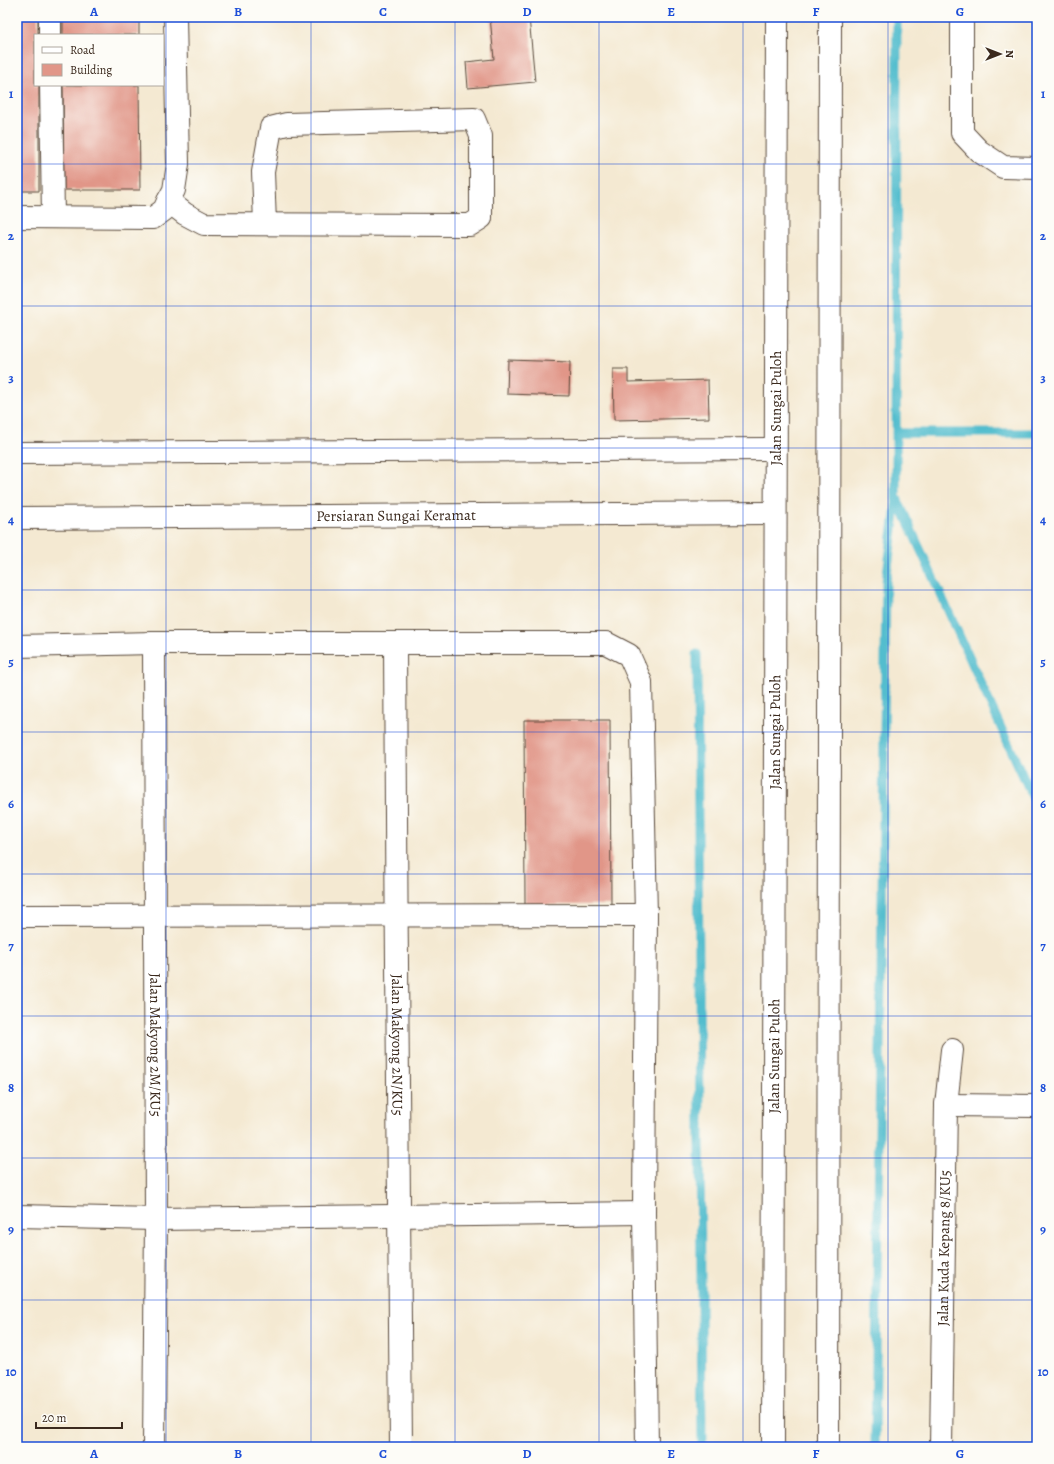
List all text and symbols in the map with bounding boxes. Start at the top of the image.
text: A [89,3,99,20]
text: B [234,3,242,20]
text: C [379,3,387,20]
text: D [522,3,532,20]
text: E [667,3,675,20]
text: F [813,3,820,20]
text: G [956,3,964,20]
legend [34,34,164,86]
north arrow [980,34,1020,74]
text: Road [70,42,96,58]
text: N [1002,50,1017,58]
text: Building [70,62,112,78]
text: 1 [9,85,14,102]
text: 1 [1041,85,1046,102]
text: 2 [8,227,15,244]
text: 2 [1040,227,1047,244]
street label: Jalan Sungai Puloh [766,351,786,465]
text: 3 [8,369,14,386]
text: 3 [1040,369,1046,386]
street label: Persiaran Sungai Keramat [316,505,476,526]
text: 4 [8,511,14,528]
text: 4 [1040,511,1046,528]
text: 5 [8,653,14,670]
text: 5 [1040,653,1046,670]
street label: Jalan Sungai Puloh [765,675,785,789]
text: 6 [8,795,14,812]
text: 6 [1040,795,1046,812]
text: 7 [8,937,14,954]
text: 7 [1040,937,1046,954]
street label: Jalan Makyong 2M/KU5 [145,973,166,1117]
street label: Jalan Makyong 2N/KU5 [387,974,408,1116]
street label: Jalan Sungai Puloh [764,999,784,1113]
text: 8 [8,1079,14,1096]
text: 8 [1040,1079,1046,1096]
street label: Jalan Kuda Kepang 8/KU5 [933,1170,955,1326]
text: 9 [8,1221,14,1238]
text: 9 [1040,1221,1046,1238]
text: 10 [5,1363,17,1380]
text: 10 [1037,1363,1049,1380]
scale bar [36,1404,122,1430]
text: 20 m [42,1410,66,1426]
text: A [89,1445,99,1462]
text: B [234,1445,242,1462]
text: C [379,1445,387,1462]
text: D [522,1445,532,1462]
text: E [667,1445,675,1462]
text: F [813,1445,820,1462]
text: G [956,1445,964,1462]

